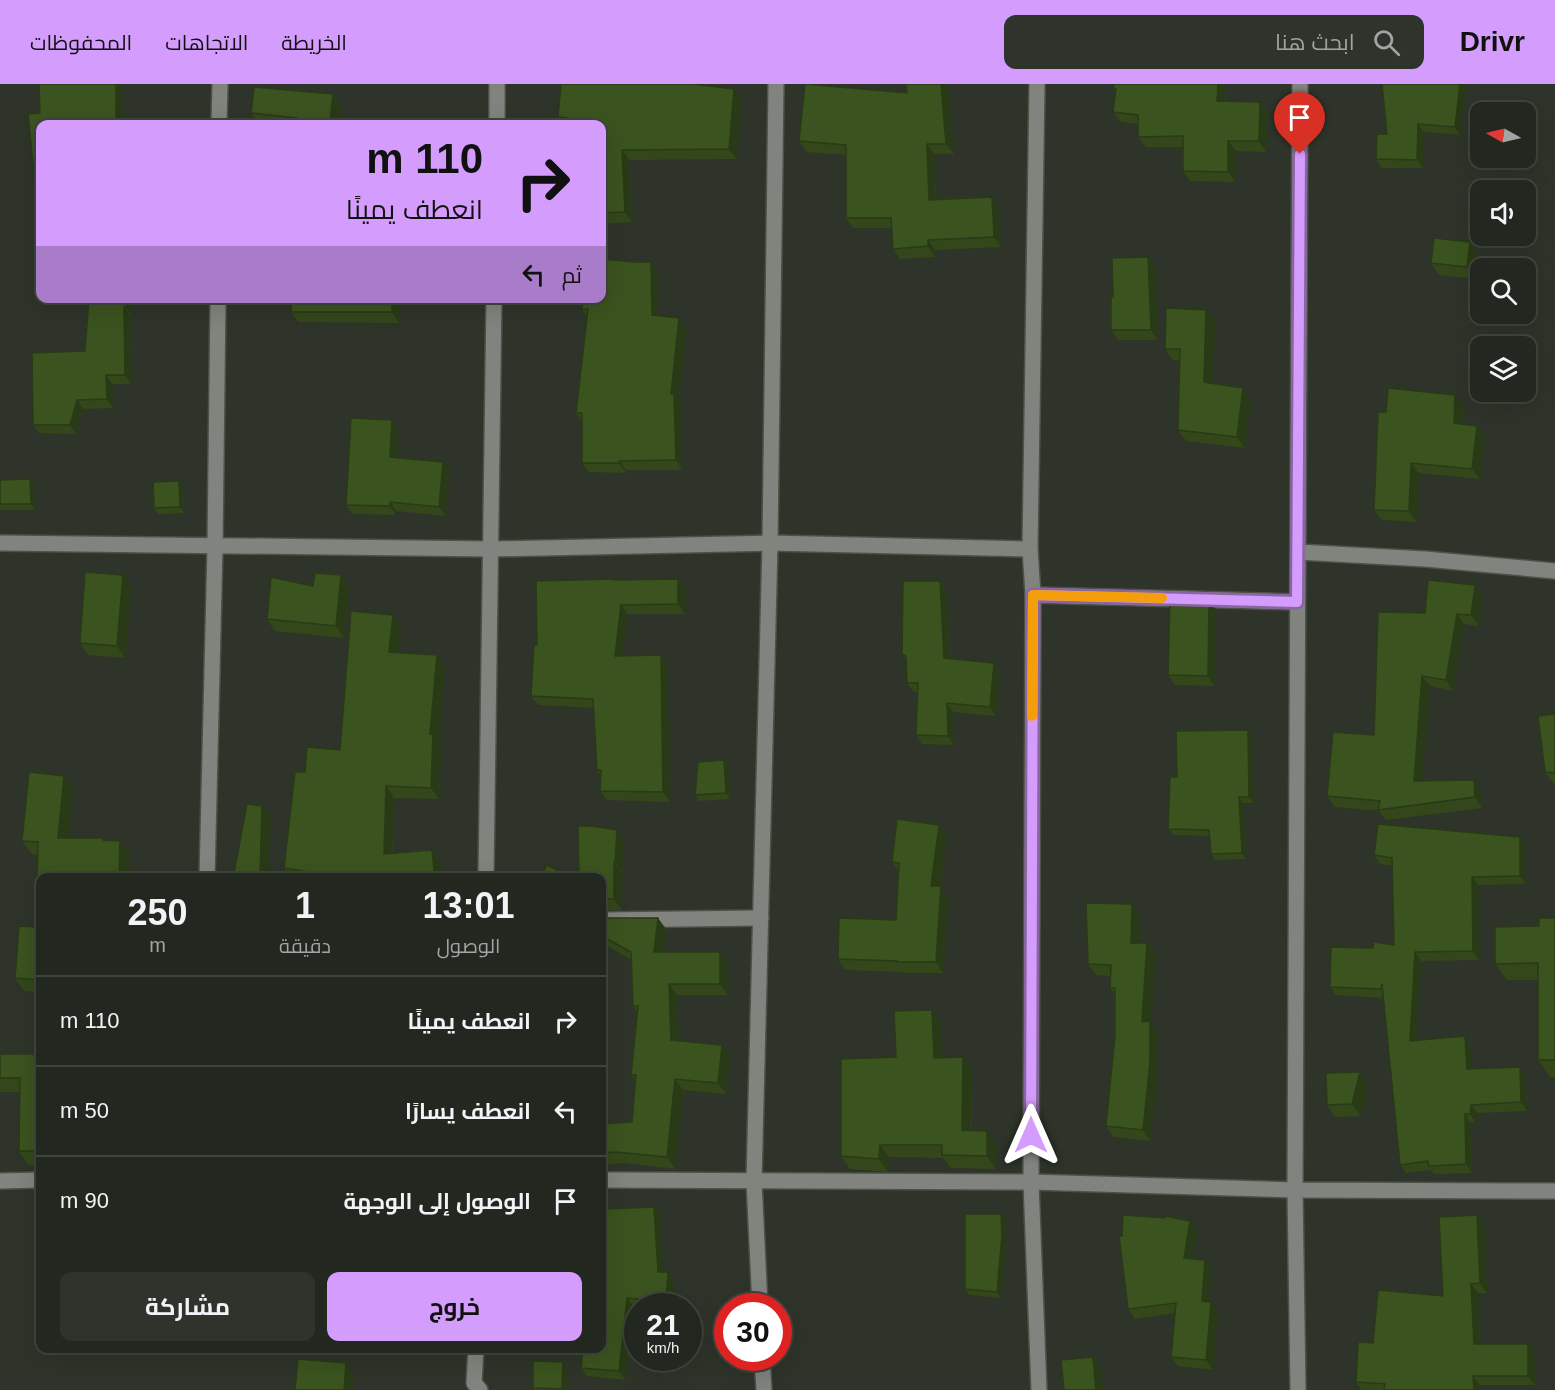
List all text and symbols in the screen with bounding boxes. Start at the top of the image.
search box [1004,15,1424,69]
icon: search [1370,26,1403,59]
text: Drivr [1460,26,1525,57]
text: ابحث هنا [1275,30,1355,55]
text: المحفوظات [30,31,132,54]
text: الاتجاهات [165,31,248,54]
text: الخريطة [281,31,347,54]
pin [1274,92,1325,154]
icon: arrive [1283,101,1316,134]
north arrow [1470,102,1536,168]
map controls [1470,102,1536,402]
text: 110 m [366,135,483,182]
icon: right [504,144,582,222]
button: sound [1470,180,1536,246]
text: انعطف يمينًا [346,195,483,225]
icon: left [517,258,550,291]
button: search [1470,258,1536,324]
text: ثم [562,263,582,288]
button: layers [1470,336,1536,402]
text: 1 [295,885,315,926]
text: 13:01 [422,885,515,926]
text: 250 [127,892,188,933]
text: m [149,934,166,956]
text: دقيقة [279,935,331,957]
text: الوصول [437,935,500,957]
icon: right [549,1005,582,1038]
text: 110 m [60,1008,120,1033]
text: انعطف يمينًا [408,1009,531,1034]
icon: left [549,1095,582,1128]
text: 50 m [60,1098,109,1123]
text: انعطف يسارًا [405,1099,531,1124]
position arrow [999,1103,1063,1167]
icon: arrive [549,1185,582,1218]
text: 90 m [60,1188,109,1213]
text: الوصول إلى الوجهة [344,1189,531,1214]
button: مشاركة [60,1272,315,1341]
button: خروج [327,1272,582,1341]
speed limit sign: 30 [714,1293,792,1371]
text: 21 [646,1308,680,1341]
text: km/h [647,1339,679,1356]

